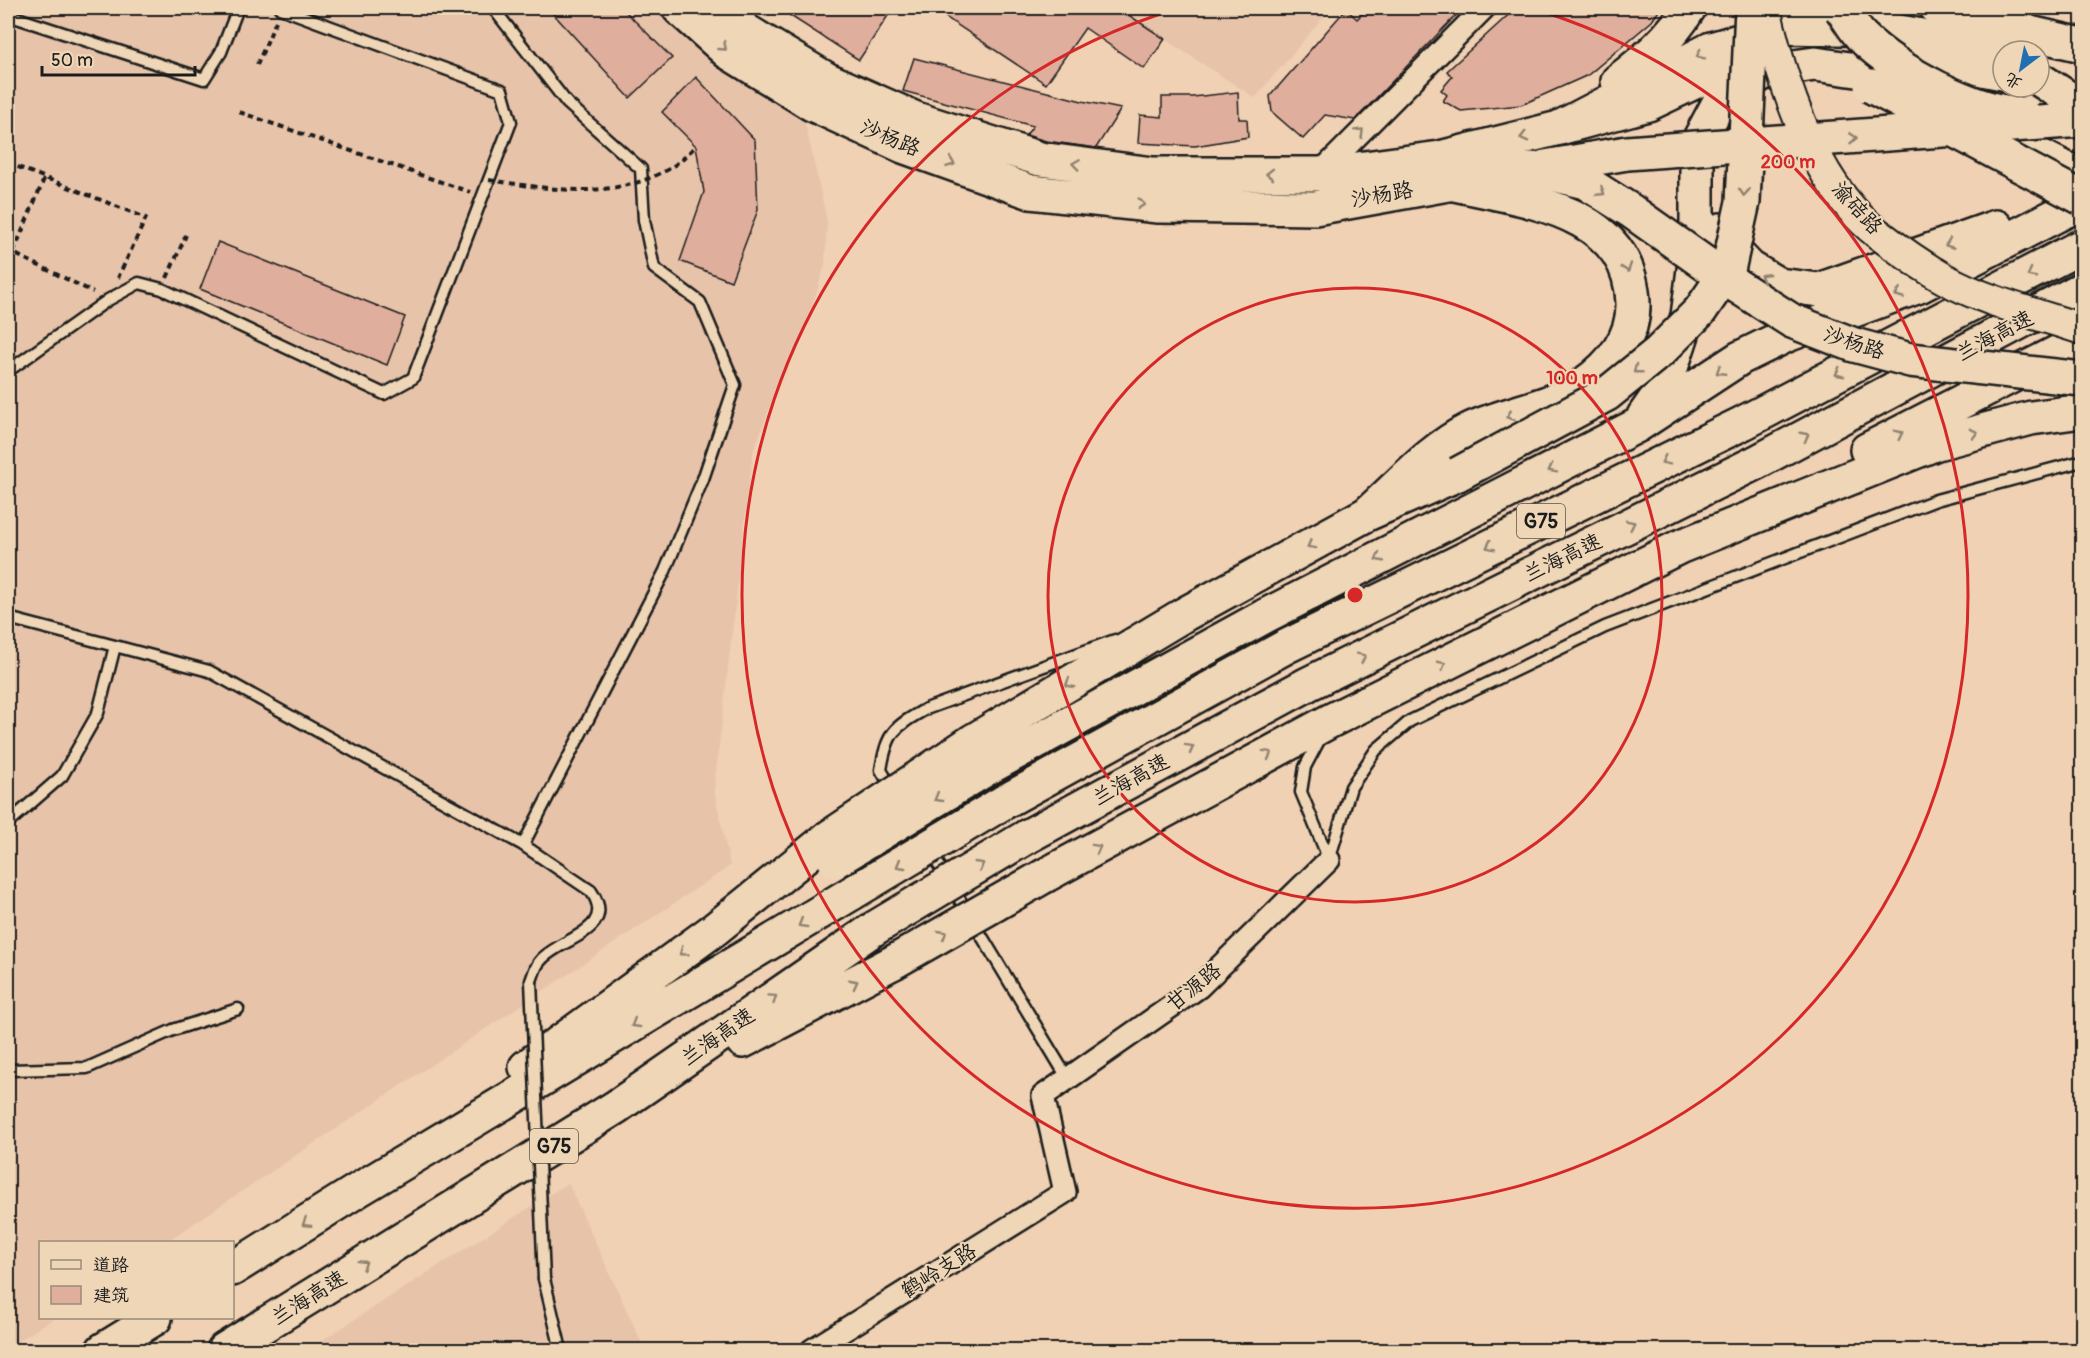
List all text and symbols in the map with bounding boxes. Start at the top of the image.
scale bar [42,39,195,77]
one-way arrow [716,39,727,50]
north arrow [1991,39,2051,99]
one-way arrow [1696,48,1707,59]
text: 50 m [51,49,93,72]
text: 北 [2001,68,2026,94]
street label: 沙杨路 [856,113,924,163]
one-way arrow [1353,129,1364,139]
one-way arrow [1519,129,1529,142]
one-way arrow [1848,131,1857,144]
text: 200 m [1761,151,1815,174]
one-way arrow [946,156,956,169]
one-way arrow [1071,158,1080,170]
one-way arrow [1265,168,1274,180]
street label: 沙杨路 [1349,176,1415,214]
street label: 渝碚路 [1826,176,1888,240]
one-way arrow [1595,184,1605,196]
one-way arrow [1738,187,1751,196]
one-way arrow [1136,197,1145,210]
one-way arrow [1944,237,1955,249]
one-way arrow [1619,262,1632,273]
one-way arrow [2026,266,2037,278]
one-way arrow [1760,272,1770,284]
one-way arrow [1894,287,1905,299]
street label: 兰海高速 [1952,304,2038,368]
street label: 沙杨路 [1820,320,1888,366]
one-way arrow [1633,362,1644,373]
one-way arrow [1716,363,1726,375]
one-way arrow [1835,366,1845,377]
text: 100 m [1546,367,1598,390]
one-way arrow [1505,408,1516,421]
one-way arrow [1969,427,1979,440]
one-way arrow [1892,430,1903,441]
one-way arrow [1799,432,1809,443]
one-way arrow [1660,453,1671,465]
one-way arrow [1548,462,1558,473]
road number: G75 [1517,504,1565,538]
one-way arrow [1625,520,1636,531]
street label: 兰海高速 [1519,527,1607,589]
one-way arrow [1307,538,1317,549]
one-way arrow [1485,539,1496,551]
one-way arrow [1374,551,1385,562]
centre of rings [1345,585,1365,605]
one-way arrow [1356,653,1367,664]
one-way arrow [1435,661,1446,672]
one-way arrow [1065,676,1075,688]
one-way arrow [1184,744,1194,755]
street label: 兰海高速 [1088,748,1174,812]
one-way arrow [1262,750,1273,761]
one-way arrow [934,791,944,803]
one-way arrow [1091,844,1101,855]
one-way arrow [896,857,906,869]
one-way arrow [974,861,984,873]
one-way arrow [798,916,808,928]
one-way arrow [936,930,947,941]
one-way arrow [678,945,689,956]
street label: 甘源路 [1161,957,1227,1017]
one-way arrow [848,979,859,990]
one-way arrow [767,994,778,1005]
street label: 兰海高速 [676,1002,760,1072]
one-way arrow [631,1017,641,1028]
road number: G75 [530,1129,578,1163]
one-way arrow [302,1215,312,1227]
street label: 鹤岭支路 [896,1237,982,1305]
legend [39,1241,234,1319]
text: 道路 [93,1254,129,1277]
one-way arrow [357,1260,367,1272]
street label: 兰海高速 [266,1264,352,1332]
text: 建筑 [93,1284,129,1307]

